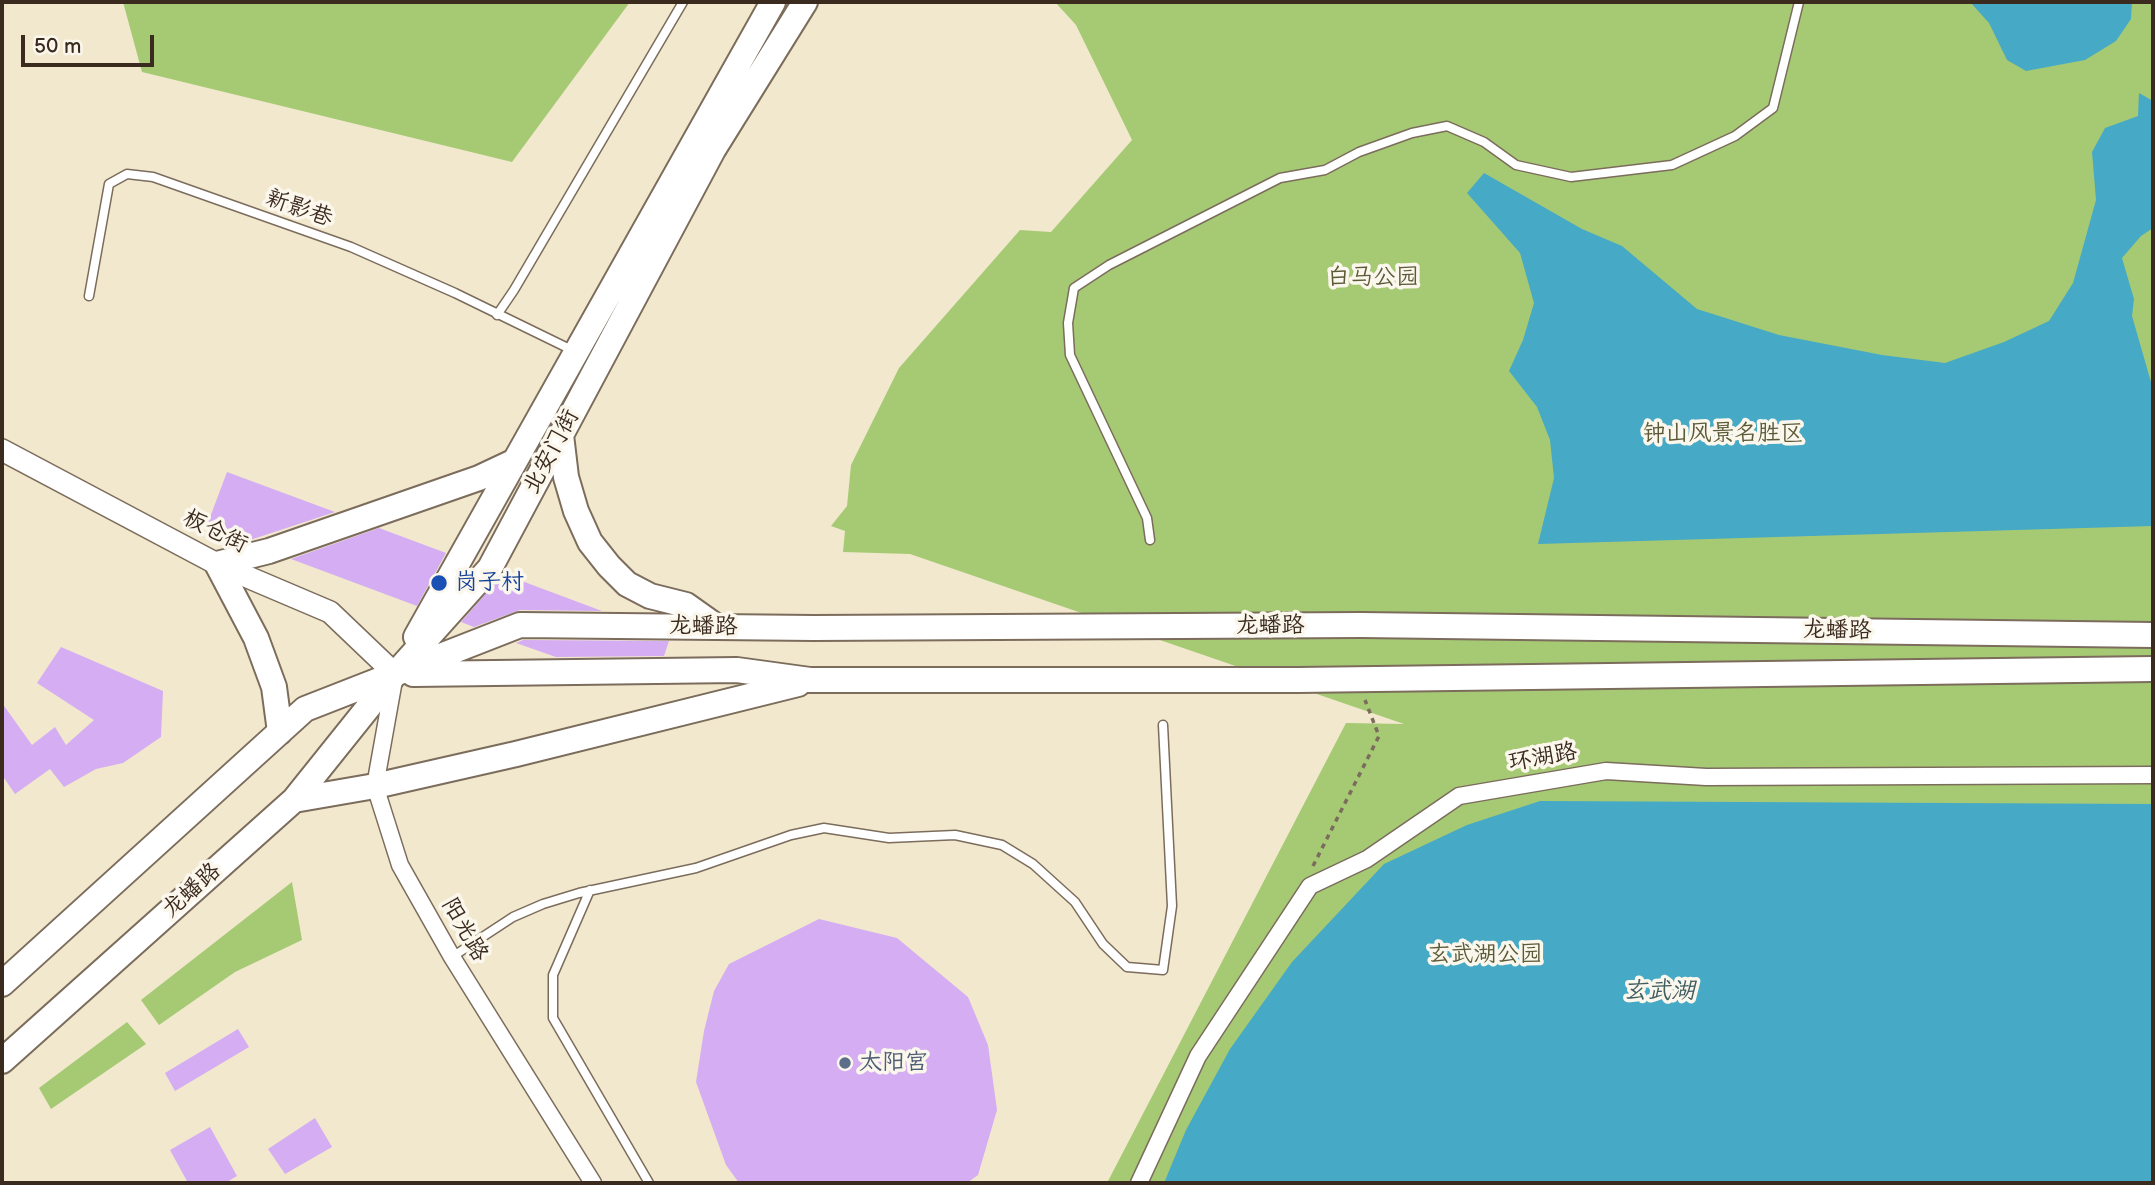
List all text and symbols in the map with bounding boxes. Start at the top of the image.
scale bar [24,21,158,65]
text: 50 m [34,34,81,59]
street label: 新影巷 [262,185,336,233]
park label: 白马公园 [1327,264,1419,292]
street label: 北安门街 [518,405,586,499]
park label: 钟山风景名胜区 [1643,420,1803,448]
street label: 板仓街 [178,504,252,560]
place label: 岗子村 [455,569,524,597]
marker: 岗子村 [429,573,449,593]
street label: 龙蟠路 [1236,612,1304,640]
street label: 龙蟠路 [668,613,738,641]
street label: 龙蟠路 [1802,617,1872,645]
street label: 环湖路 [1507,738,1579,778]
street label: 龙蟠路 [157,858,227,924]
street label: 阳光路 [435,893,493,967]
park label: 玄武湖公园 [1428,941,1542,969]
water label: 玄武湖 [1623,978,1695,1006]
place label: 太阳宫 [859,1049,928,1077]
marker: 太阳宫 [837,1055,853,1071]

